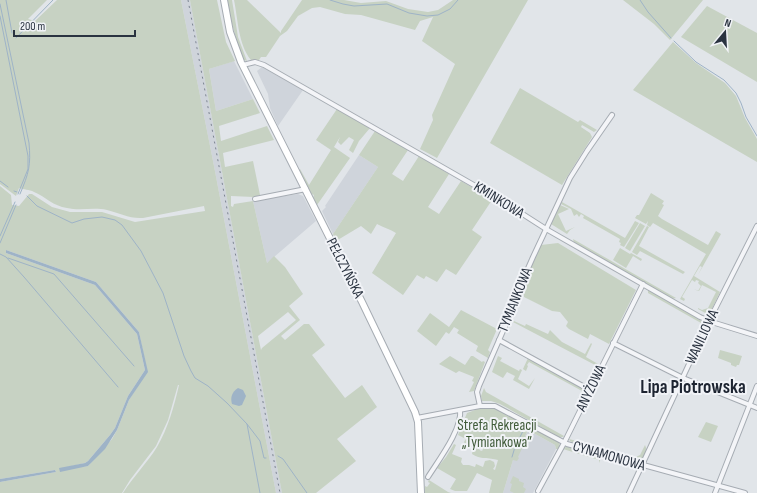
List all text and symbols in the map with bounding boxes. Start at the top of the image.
scale bar [14,12,135,38]
north arrow [705,12,745,52]
text: N [723,16,733,30]
text: 200 m [20,19,46,34]
street label: KMINKOWA [470,177,528,223]
street label: PEŁCZYŃSKA [322,235,368,302]
street label: TYMIANKOWA [493,264,537,335]
street label: WANILIOWA [681,306,723,367]
street label: ANYŻOWA [571,361,611,415]
district label: Lipa Piotrowska [640,376,746,399]
park label: Strefa Rekreacji „Tymiankowa” [457,416,537,452]
street label: CYNAMONOWA [571,437,648,476]

